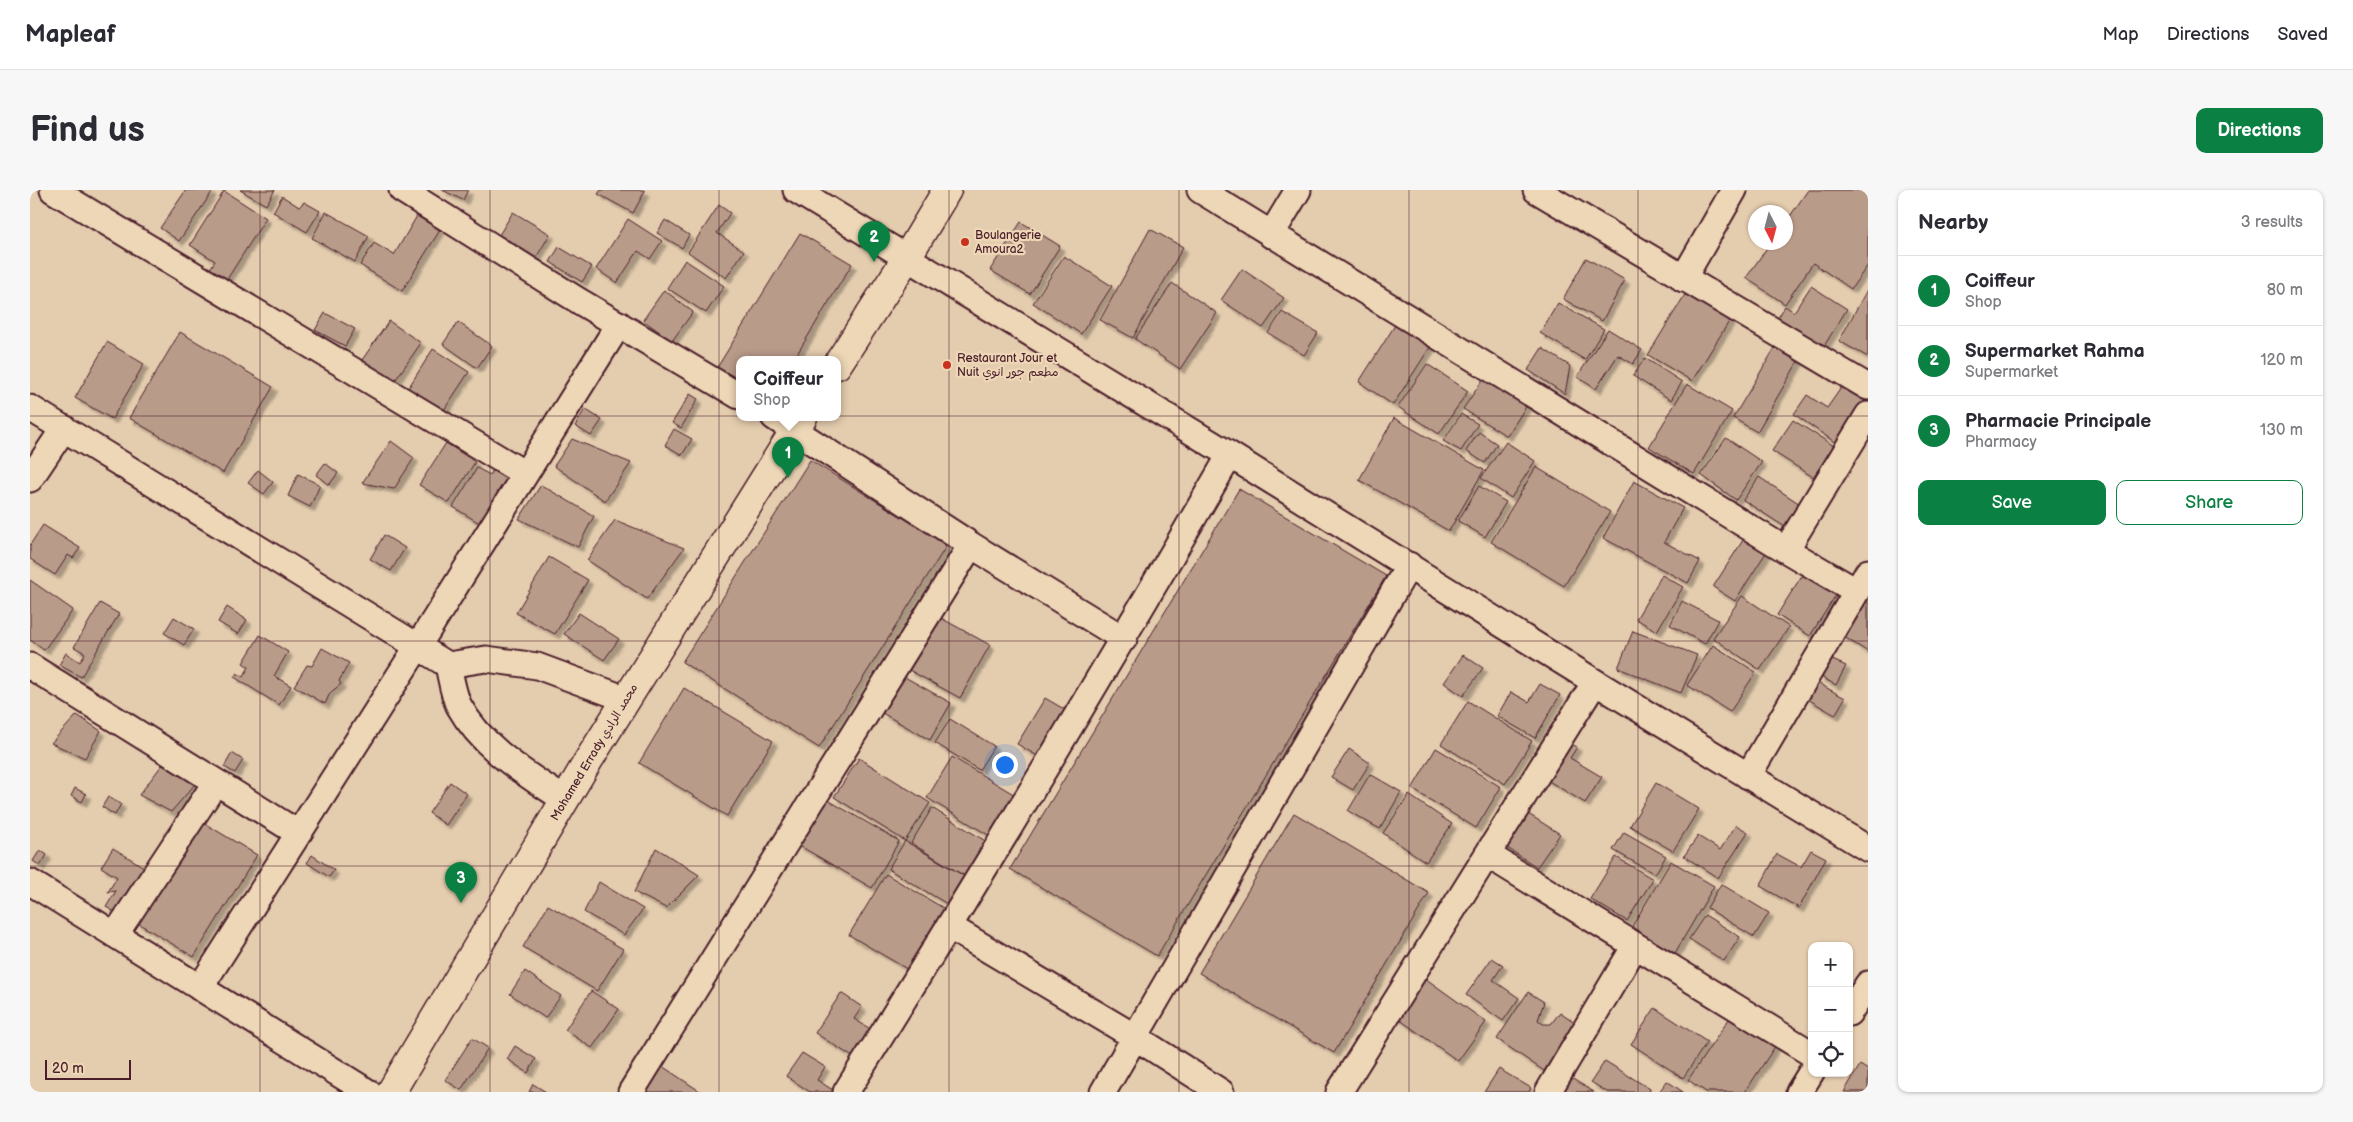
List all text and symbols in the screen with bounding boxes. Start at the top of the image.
text: Mapleaf [25,20,116,49]
text: Map [2103,24,2139,45]
text: Directions [2167,24,2249,45]
text: Saved [2277,24,2328,45]
button: Directions [2196,108,2323,153]
text: Find us [30,109,145,152]
north arrow [1748,205,1793,250]
text: Nearby [1918,210,1988,235]
text: 3 results [2241,213,2303,232]
pin: 2 [858,221,890,262]
place label: Boulangerie Amoura2 [975,228,1041,257]
marker: Boulangerie Amoura2 [959,236,971,248]
text: Coiffeur [1965,270,2035,293]
text: 1 [1931,281,1937,300]
text: 80 m [2267,281,2303,300]
text: Shop [1965,293,2002,312]
text: Supermarket Rahma [1965,340,2145,363]
place label: Restaurant Jour et Nuit مطعم جور انوي [957,351,1059,381]
text: 2 [1929,351,1939,370]
text: 120 m [2260,351,2303,370]
popup [736,356,841,421]
marker: Restaurant Jour et Nuit مطعم جور انوي [941,359,953,371]
text: Supermarket [1965,363,2058,382]
text: Coiffeur [754,368,823,391]
text: Shop [754,391,790,410]
text: Pharmacie Principale [1965,410,2151,433]
text: 3 [1929,421,1939,440]
text: 130 m [2260,421,2303,440]
text: Pharmacy [1965,433,2037,452]
pin: 1 [772,437,804,478]
button: Save [1918,480,2106,525]
button: Share [2116,480,2303,525]
street label: Mohamed Errady محمد الرادي [548,681,642,824]
your location [992,752,1018,778]
pin: 3 [445,862,477,903]
map controls [1808,942,1853,1077]
button: + [1808,942,1853,987]
button: − [1808,987,1853,1032]
button: locate [1808,1032,1853,1077]
scale bar [45,1057,131,1080]
text: 20 m [52,1060,84,1077]

